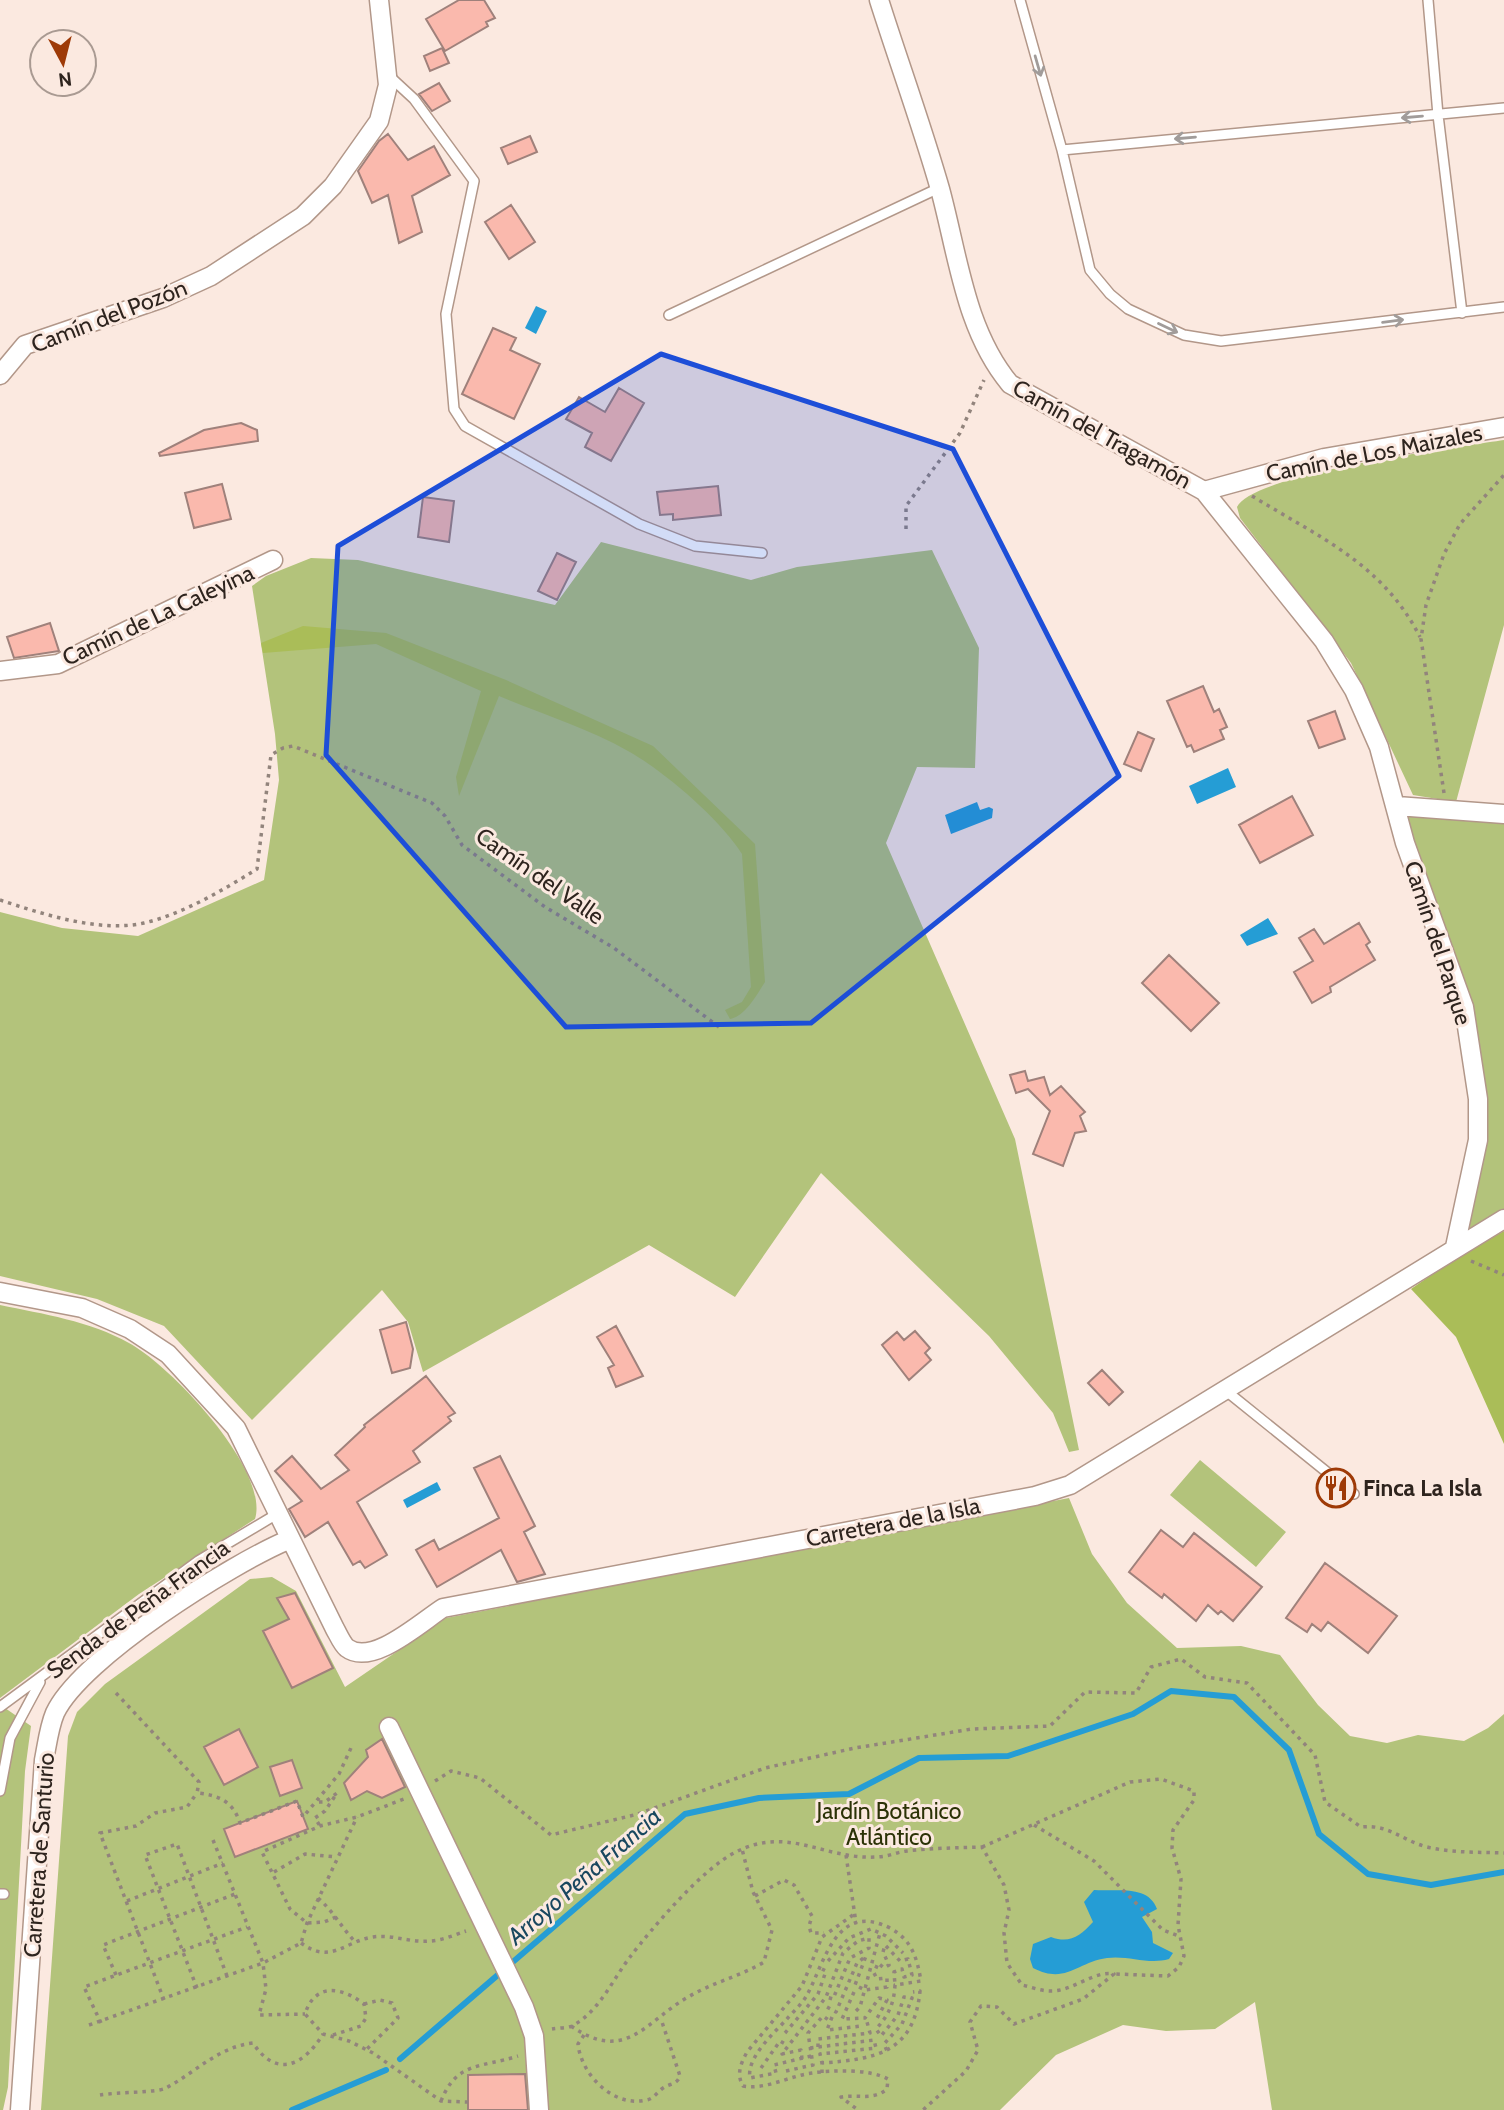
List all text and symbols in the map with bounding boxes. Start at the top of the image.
north arrow [28,28,98,98]
one-way arrow [1033,54,1046,76]
text: N [57,67,73,92]
one-way arrow [1401,111,1424,124]
one-way arrow [1174,132,1197,145]
street label: Camín del Pozón [27,273,191,359]
one-way arrow [1381,314,1404,327]
one-way arrow [1157,322,1179,335]
street label: Camín del Tragamón [1008,373,1196,495]
street label: Camín de Los Maizales [1264,418,1484,488]
street label: Camín de La Caleyina [58,558,258,672]
street label: Camín del Valle [470,821,610,931]
street label: Camín del Parque [1398,857,1478,1029]
restaurant icon: Finca La Isla [1315,1467,1357,1509]
place label: Finca La Isla [1363,1474,1482,1502]
street label: Carretera de la Isla [803,1491,983,1553]
street label: Senda de Peña Francia [41,1533,235,1685]
street label: Carretera de Santurio [18,1752,60,1958]
park label: Jardín Botánico Atlántico [816,1797,962,1851]
water label: Arroyo Peña Francia [500,1801,667,1951]

